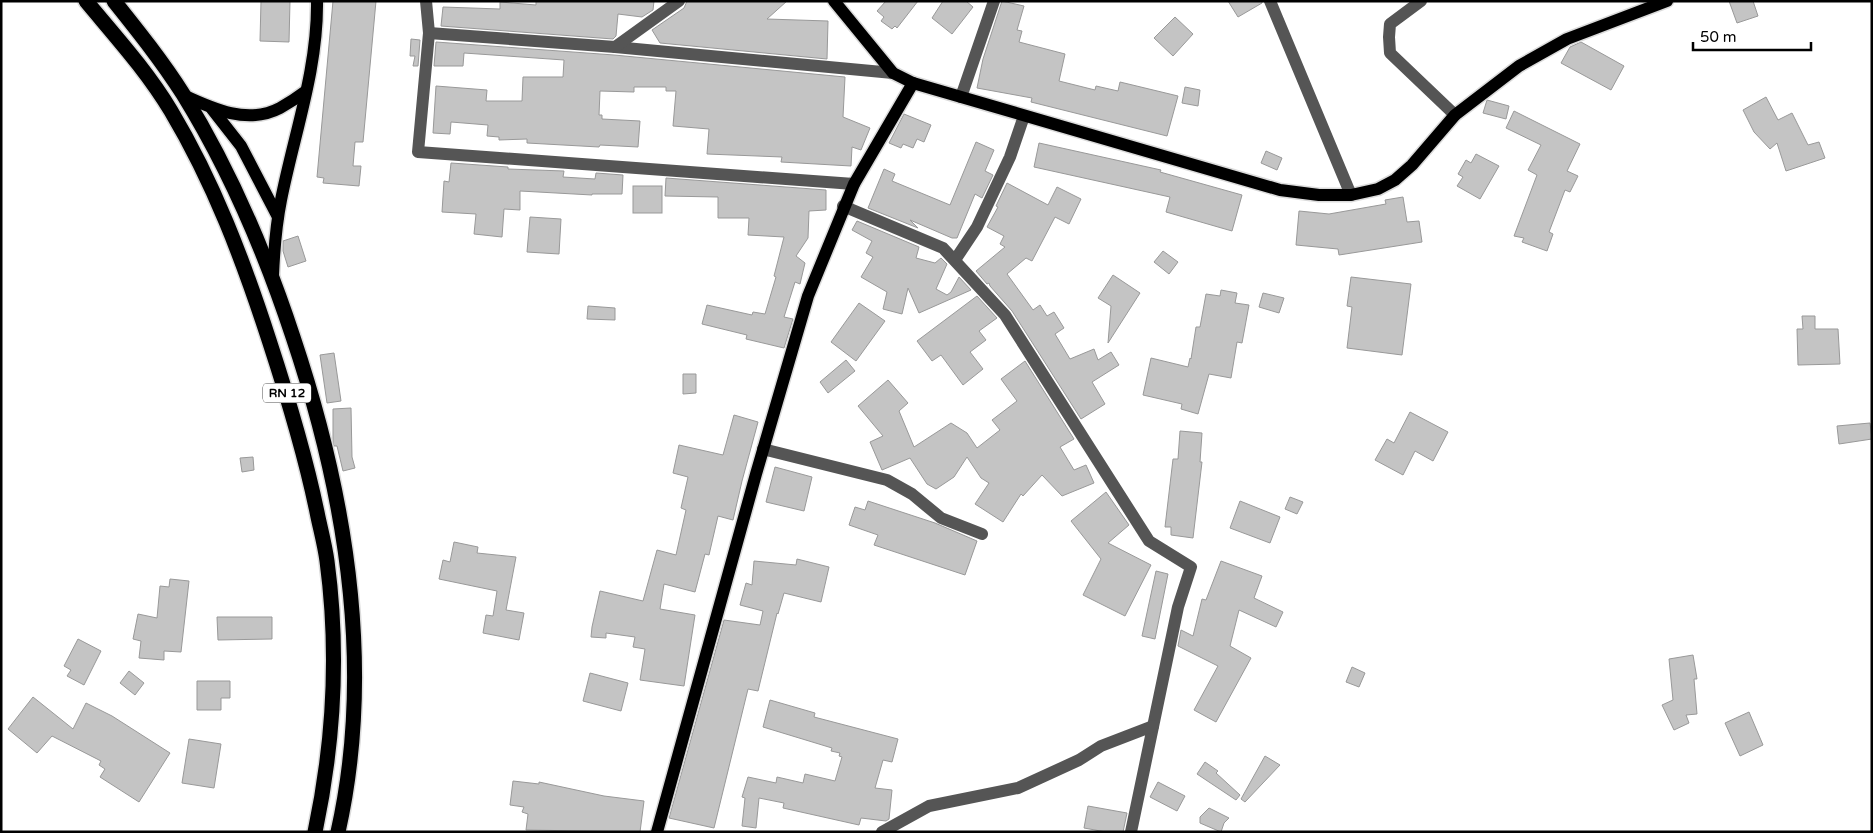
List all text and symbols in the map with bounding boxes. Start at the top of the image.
scale bar [1693,20,1810,52]
text: 50 m [1700,28,1737,46]
road number: RN 12 [263,383,311,402]

